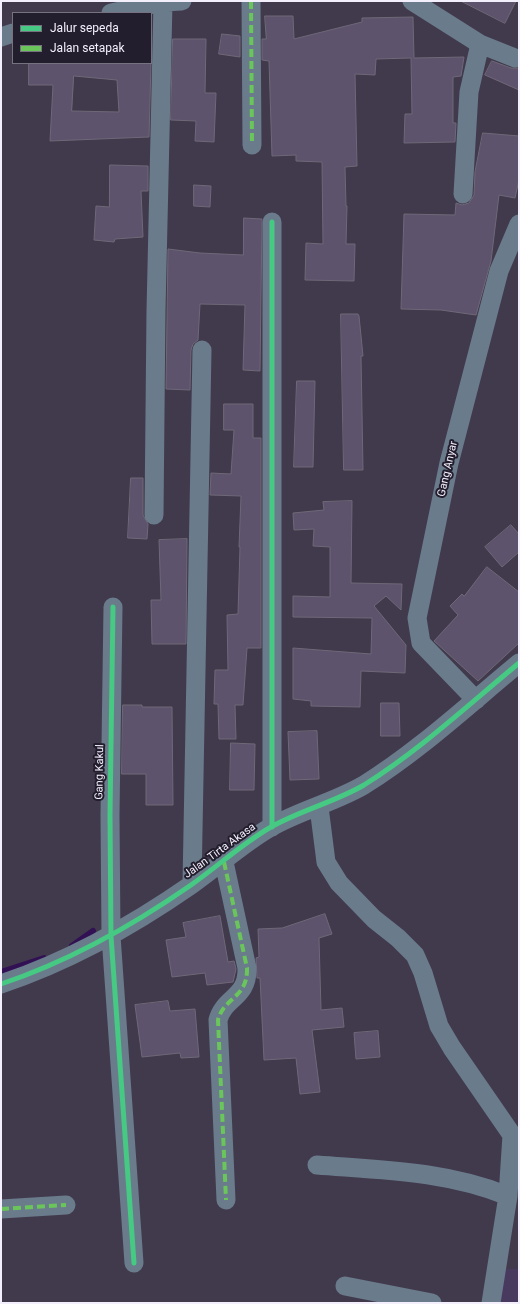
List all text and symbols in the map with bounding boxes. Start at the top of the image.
legend [12,12,152,64]
text: Jalur sepeda [50,21,119,35]
text: Jalan setapak [50,41,125,55]
street label: Gang Anyar [435,440,461,498]
street label: Gang Kakul [93,744,107,800]
street label: Jalan Tirta Akasa [182,821,258,881]

